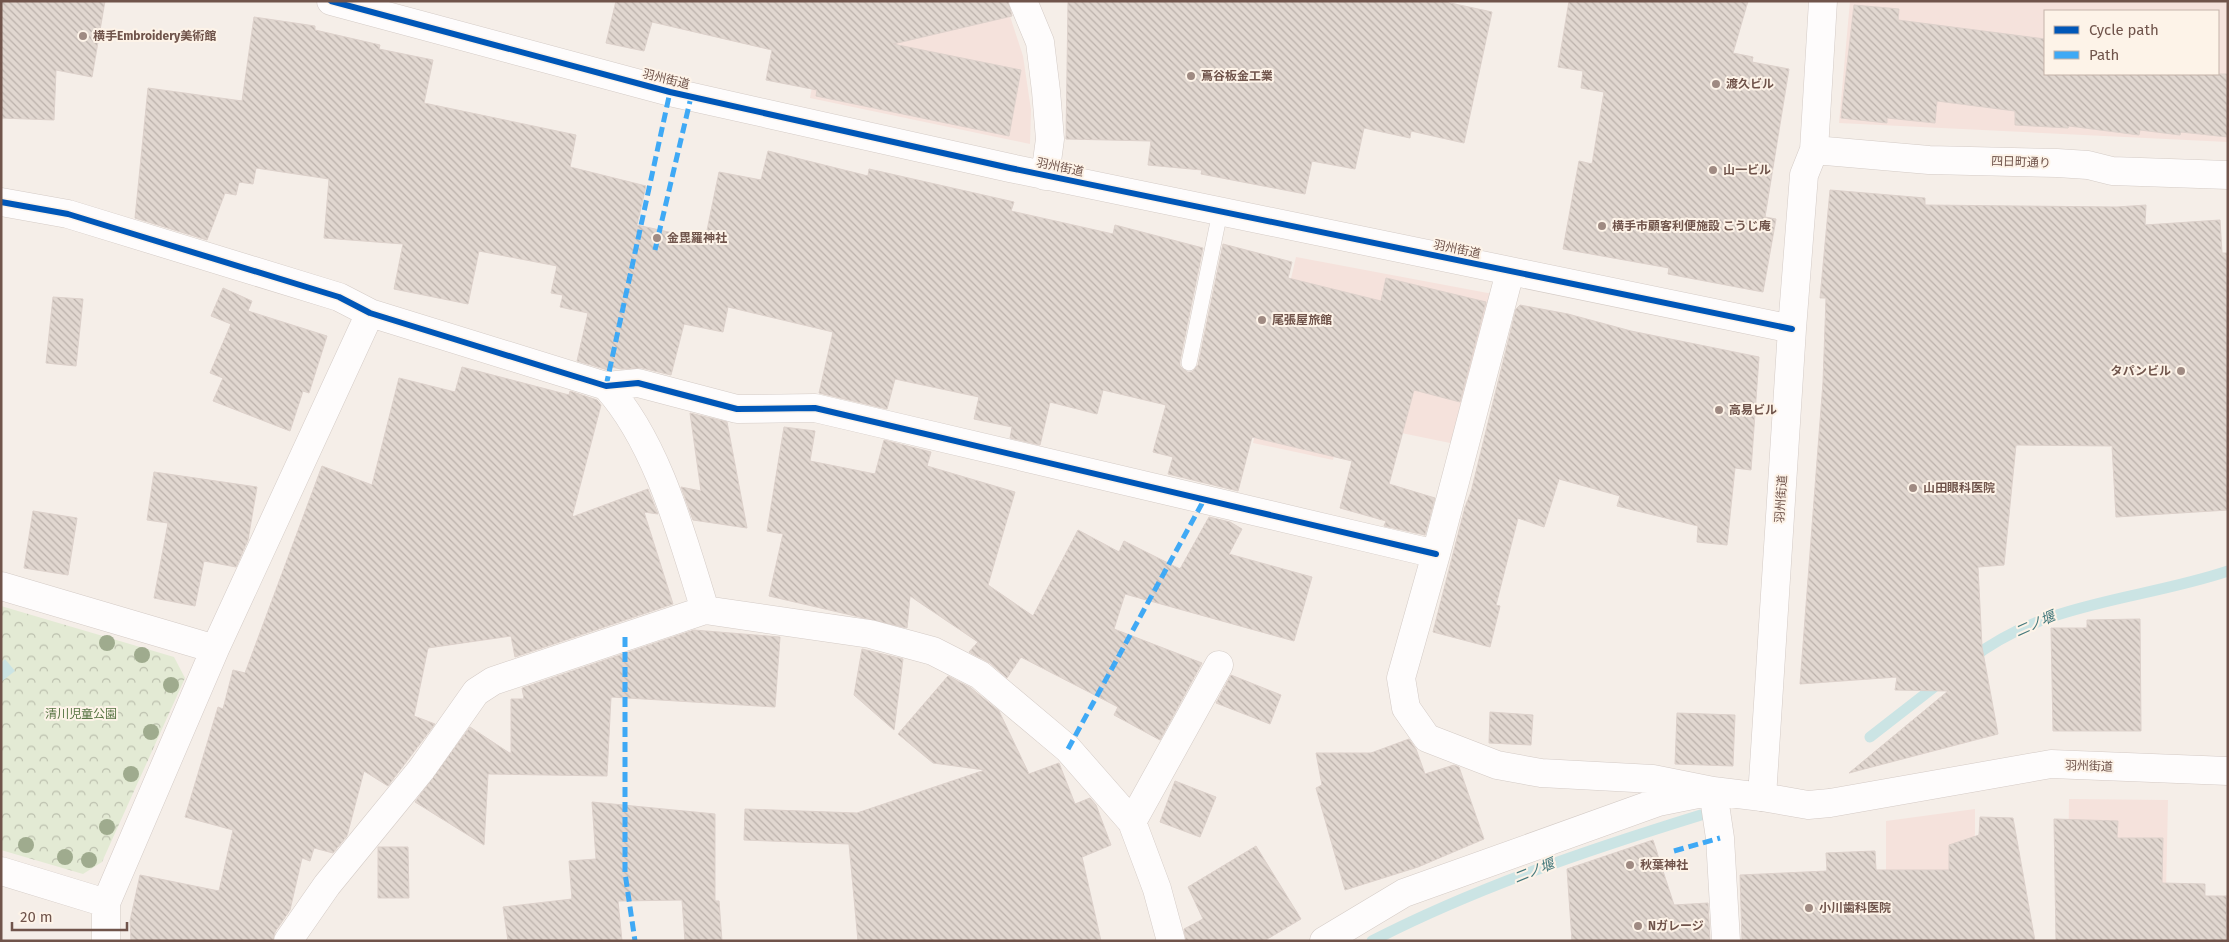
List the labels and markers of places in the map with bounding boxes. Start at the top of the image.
place label: 横手Embroidery美術館 [93,29,216,43]
marker: 横手Embroidery美術館 [77,30,89,42]
place label: 蔦谷板金工業 [1201,69,1273,83]
marker: 蔦谷板金工業 [1185,70,1197,82]
place label: 渡久ビル [1726,77,1774,91]
marker: 渡久ビル [1710,78,1722,90]
place label: 山一ビル [1723,163,1771,177]
marker: 山一ビル [1707,164,1719,176]
place label: 横手市顧客利便施設 こうじ庵 [1612,219,1771,233]
marker: 横手市顧客利便施設 こうじ庵 [1596,220,1608,232]
place label: 金毘羅神社 [667,231,727,245]
marker: 金毘羅神社 [651,232,663,244]
place label: 尾張屋旅館 [1272,313,1332,327]
marker: 尾張屋旅館 [1256,314,1268,326]
place label: タパンビル [2110,364,2171,378]
marker: タパンビル [2175,365,2187,377]
place label: 高易ビル [1729,403,1777,417]
marker: 高易ビル [1713,404,1725,416]
place label: 山田眼科医院 [1923,481,1995,495]
marker: 山田眼科医院 [1907,482,1919,494]
place label: 秋葉神社 [1640,858,1688,872]
marker: 秋葉神社 [1624,859,1636,871]
place label: 小川歯科医院 [1819,901,1891,915]
marker: 小川歯科医院 [1803,902,1815,914]
place label: Nガレージ [1648,919,1704,933]
marker: Nガレージ [1632,920,1644,932]

